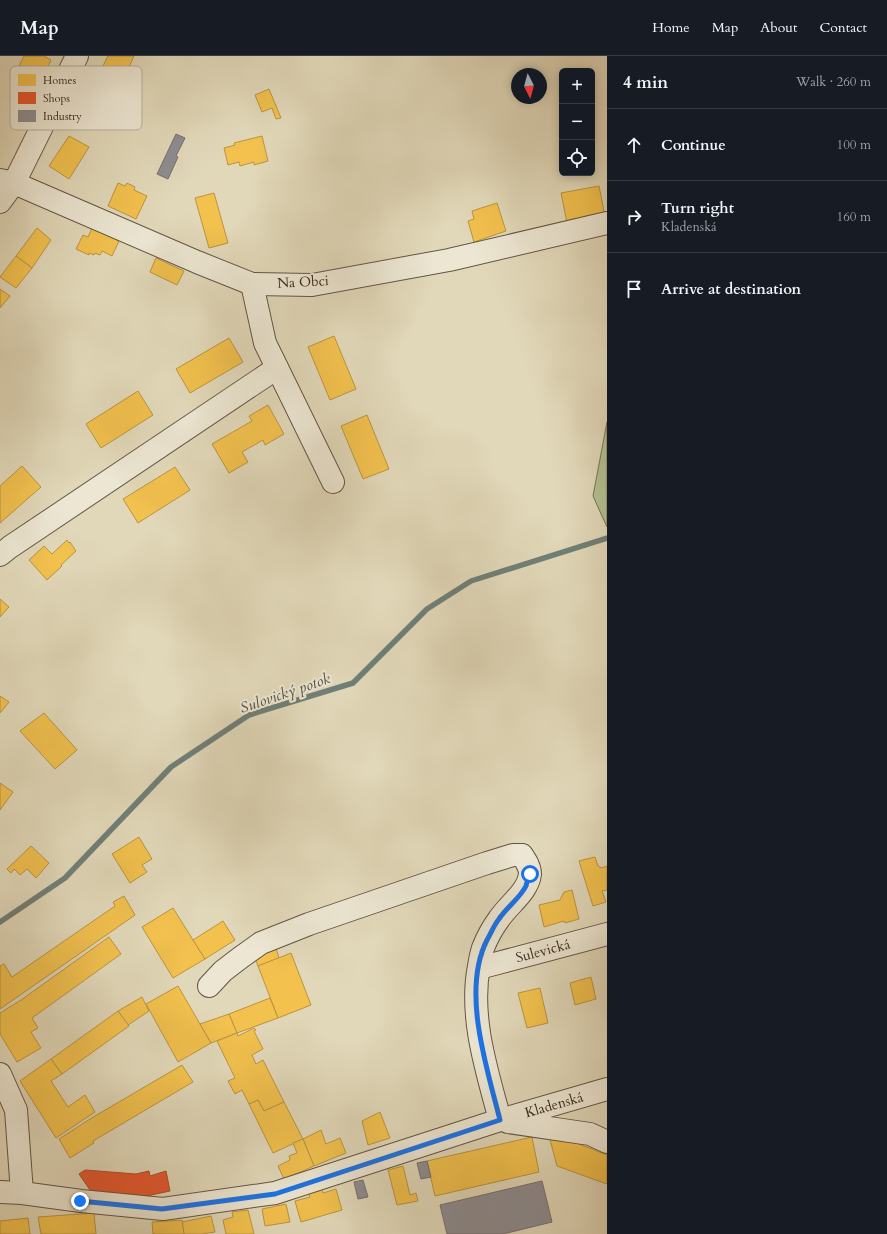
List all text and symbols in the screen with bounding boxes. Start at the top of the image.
text: Map [20,15,59,41]
text: Home [652,18,690,37]
text: Map [712,18,738,37]
text: About [760,18,797,37]
text: Contact [819,18,867,37]
legend [10,66,142,130]
north arrow [511,68,547,104]
map controls [559,68,595,176]
button: + [559,68,595,104]
text: 4 min [623,71,668,94]
text: Homes [43,73,76,88]
text: Walk · 260 m [796,73,871,91]
text: Shops [43,91,70,106]
button: − [559,104,595,140]
text: Industry [43,109,82,124]
icon: ahead [623,134,645,156]
text: Continue [661,135,726,155]
text: 100 m [837,136,871,154]
button: locate [559,140,595,176]
text: Turn right [661,198,734,218]
icon: right [623,206,645,228]
text: 160 m [837,208,871,226]
text: Kladenská [661,218,717,236]
street label: Na Obci [277,271,329,293]
icon: arrive [623,278,645,300]
text: Arrive at destination [661,279,801,299]
water label: Sulovický potok [237,668,334,718]
route start [521,865,539,883]
street label: Sulevická [514,935,572,967]
street label: Kladenská [523,1088,585,1122]
route end [71,1192,89,1210]

